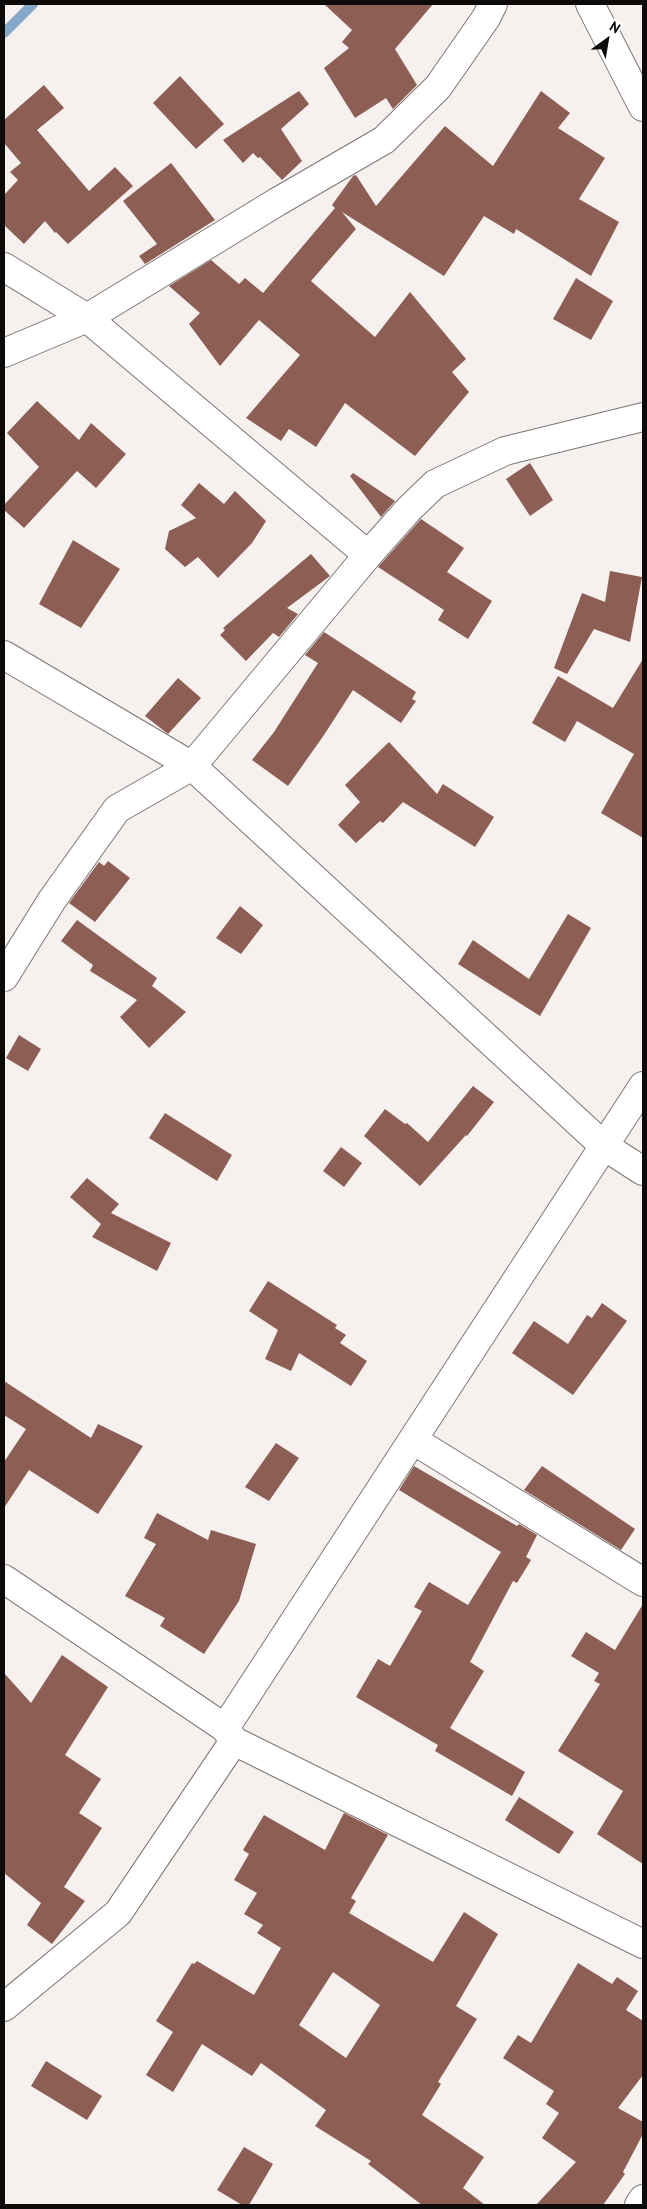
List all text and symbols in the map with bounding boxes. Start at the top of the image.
north arrow [582,15,632,65]
text: N [606,17,624,37]

